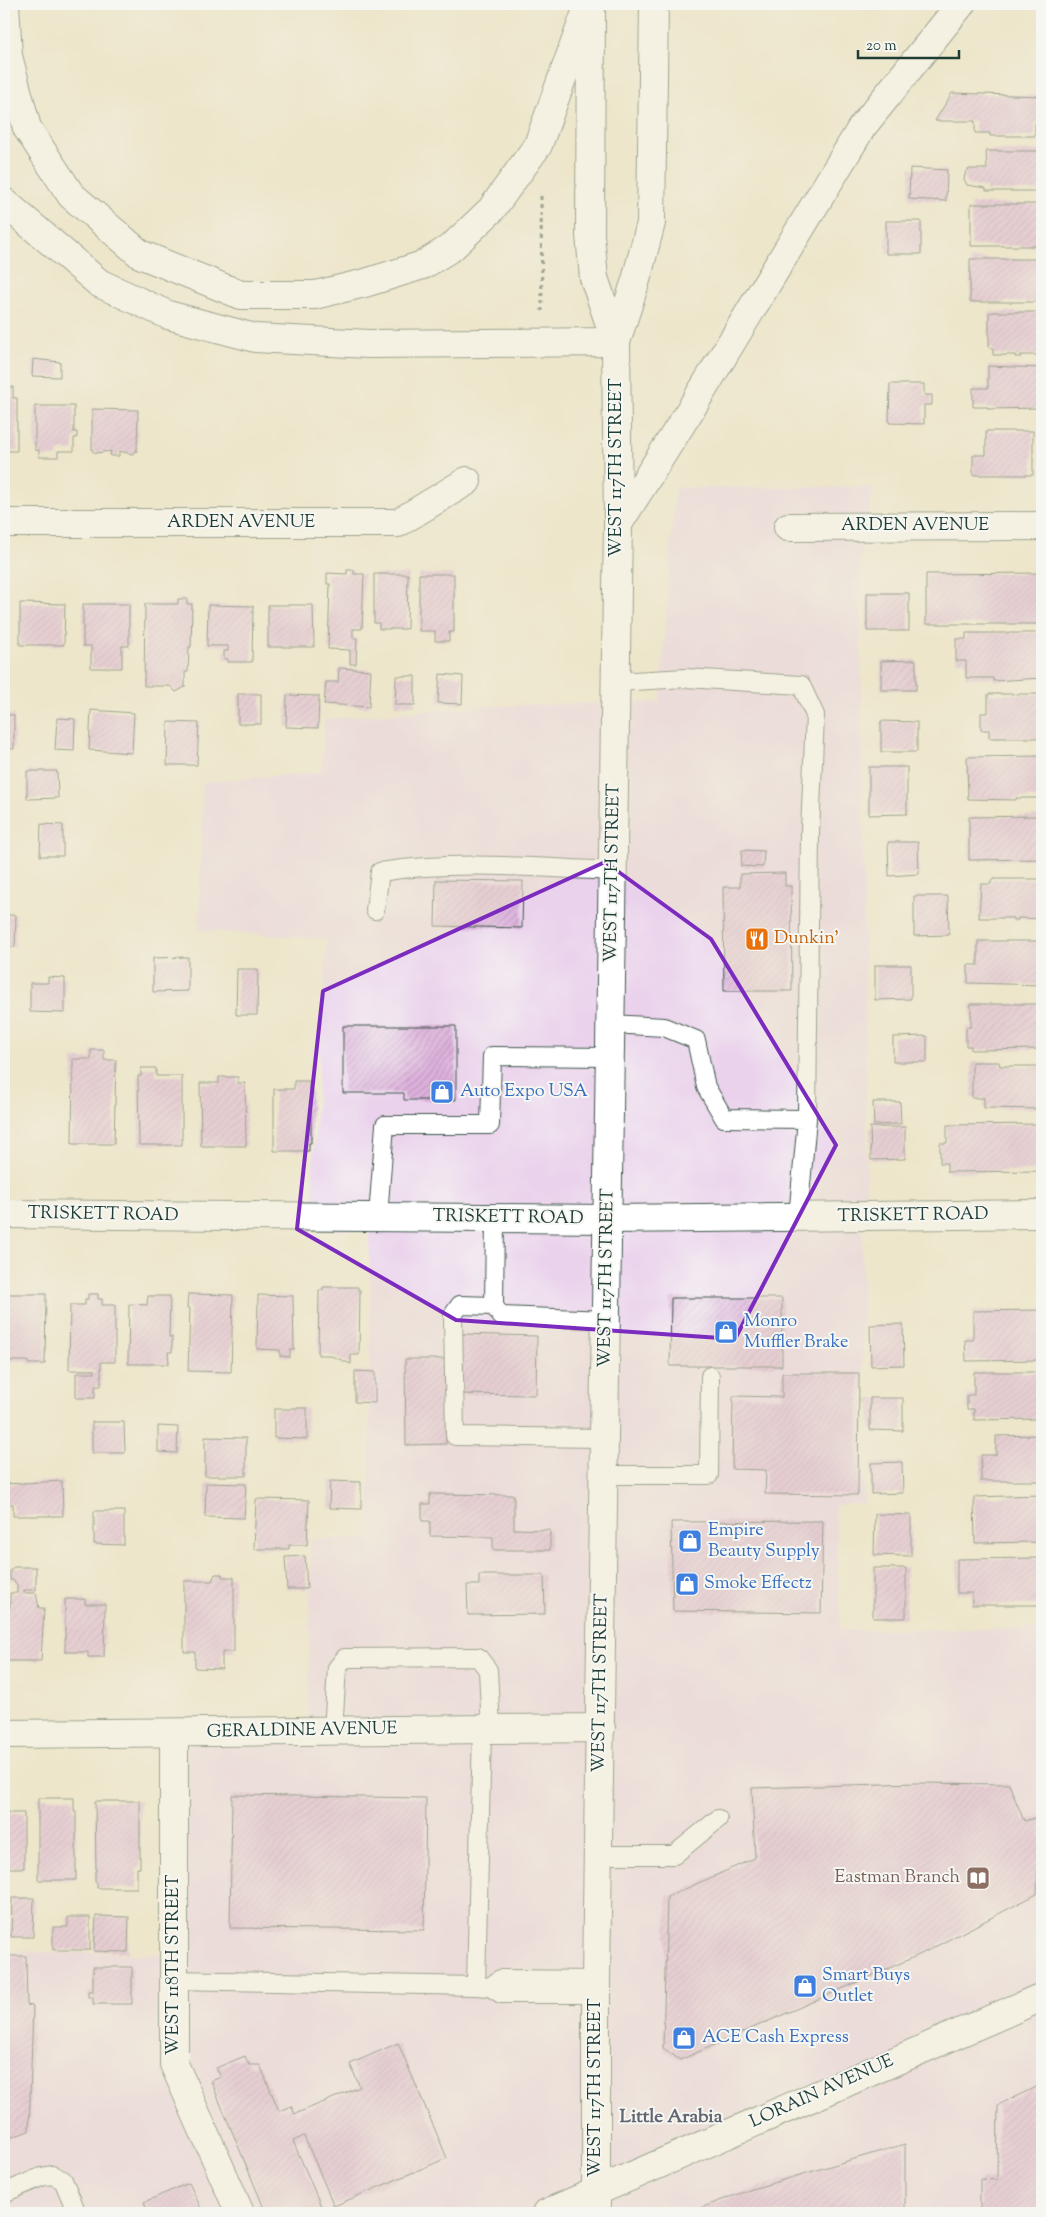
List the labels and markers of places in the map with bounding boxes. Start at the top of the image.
restaurant icon: Dunkin' [744,926,770,952]
place label: Dunkin' [774,926,839,952]
shop icon: Auto Expo USA [429,1079,455,1105]
place label: Auto Expo USA [460,1079,588,1105]
place label: Monro Muffler Brake [744,1309,848,1356]
shop icon: Monro Muffler Brake [713,1319,739,1345]
place label: Empire Beauty Supply [708,1518,820,1565]
shop icon: Empire Beauty Supply [677,1528,703,1554]
shop icon: Smoke Effectz [674,1571,700,1597]
place label: Smoke Effectz [704,1571,812,1597]
place label: Eastman Branch [834,1865,960,1891]
library icon: Eastman Branch [965,1865,991,1891]
place label: Smart Buys Outlet [822,1963,910,2010]
shop icon: Smart Buys Outlet [792,1973,818,1999]
shop icon: ACE Cash Express [671,2025,697,2051]
place label: ACE Cash Express [702,2025,849,2051]

